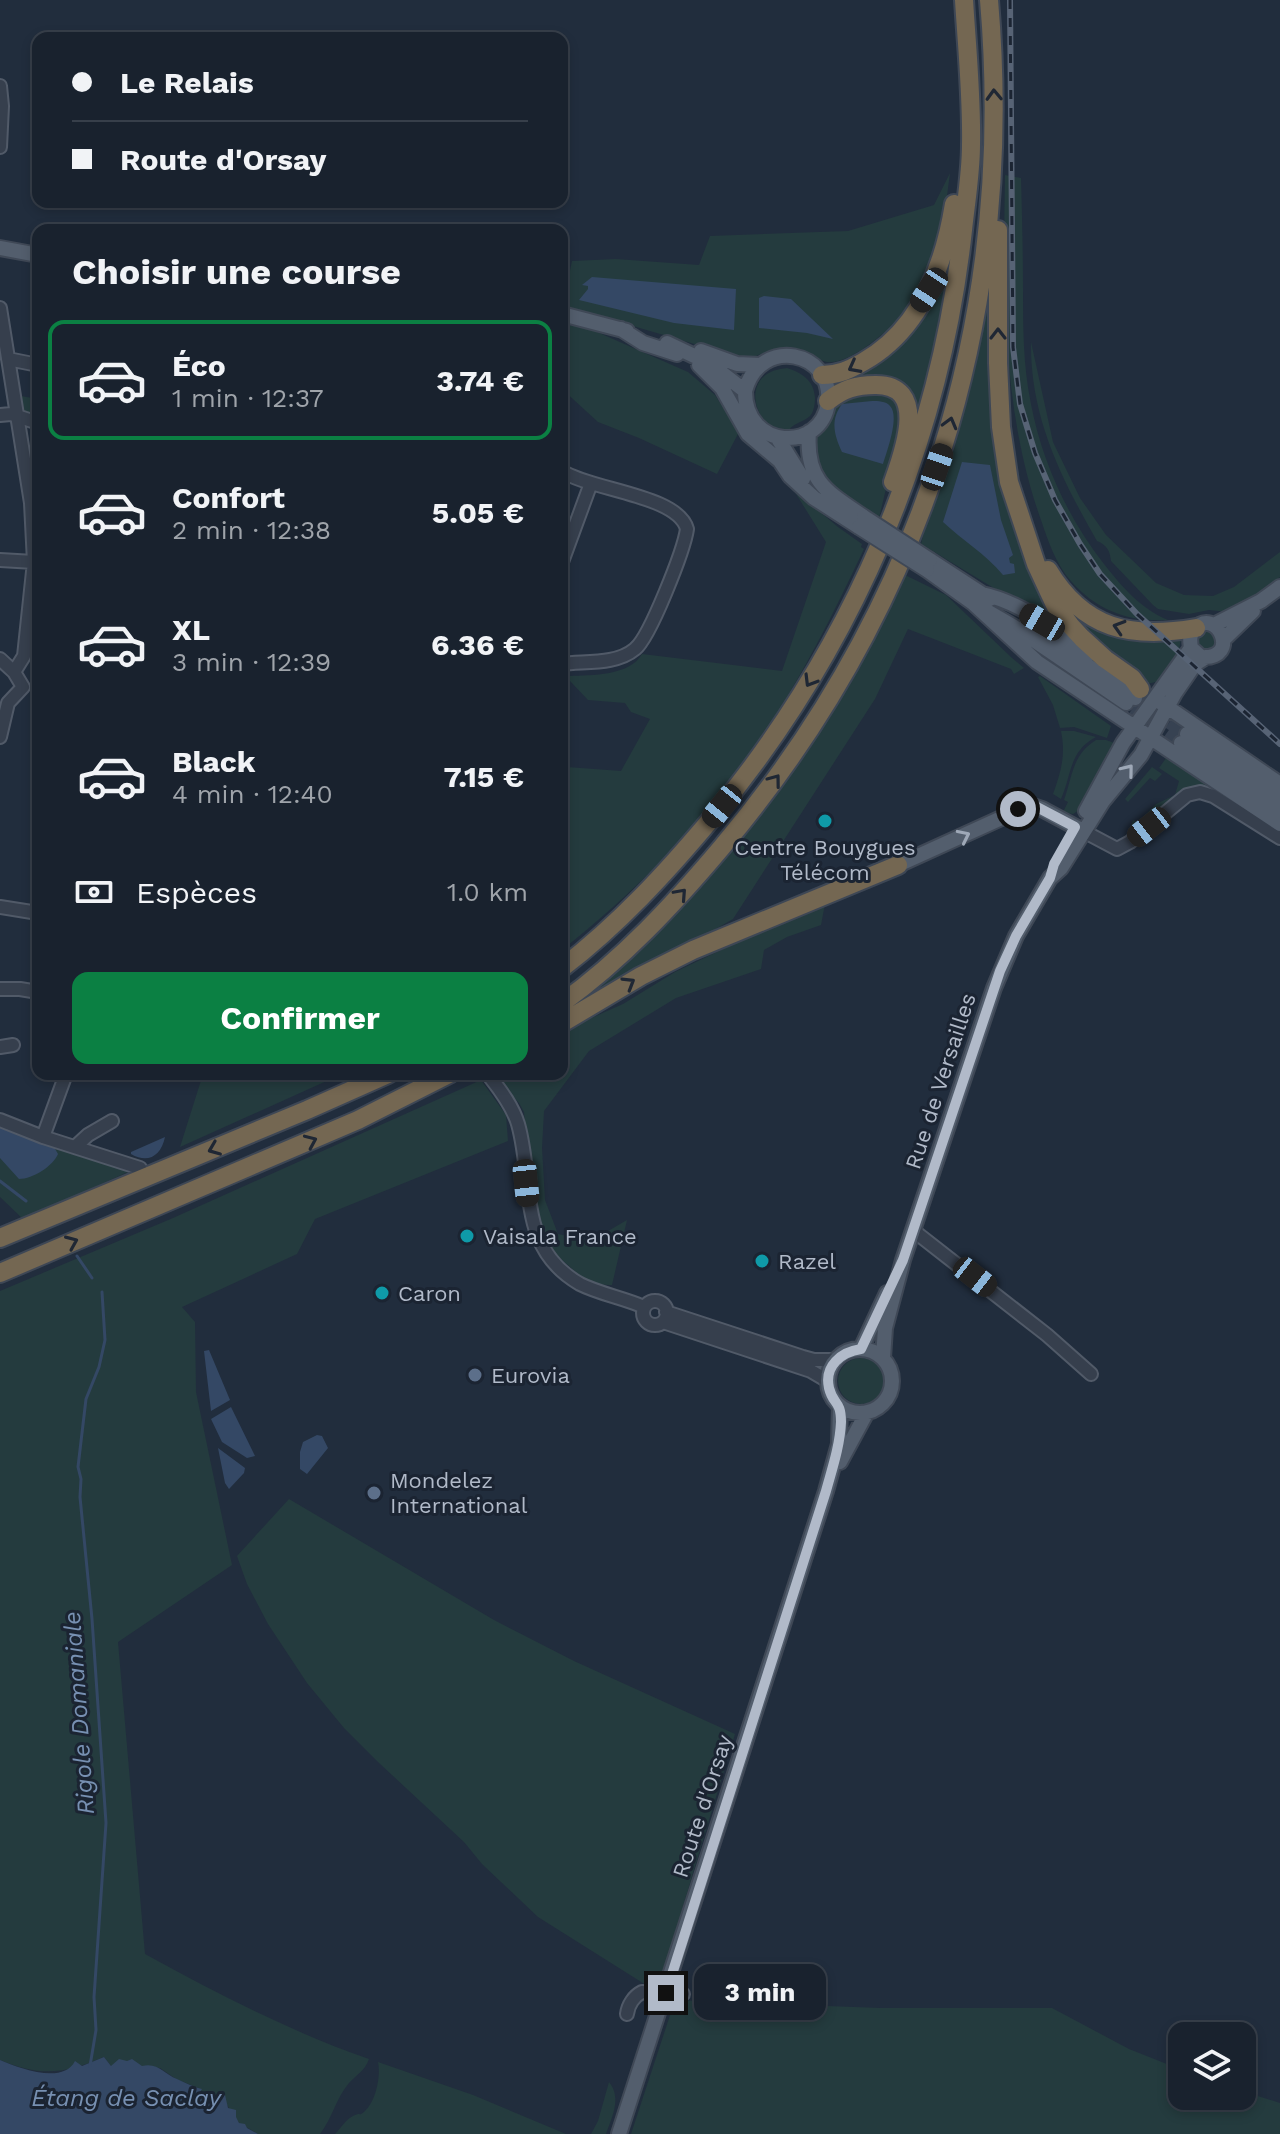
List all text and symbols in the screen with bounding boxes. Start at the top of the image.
text: Le Relais [120,65,254,100]
one-way arrow [985,88,1002,101]
text: Route d'Orsay [120,142,326,177]
text: Choisir une course [72,251,401,293]
car [906,263,952,317]
one-way arrow [989,327,1007,340]
icon: car [76,344,148,416]
text: Éco [172,348,226,383]
one-way arrow [848,357,862,372]
text: 3.74 € [436,363,524,398]
text: 1 min · 12:37 [172,383,324,413]
one-way arrow [941,416,958,430]
car [918,440,956,494]
icon: car [76,476,148,548]
text: Confort [172,480,285,515]
text: 5.05 € [432,495,524,530]
text: 2 min · 12:38 [172,515,331,545]
car [1015,600,1069,644]
icon: car [76,608,148,680]
text: XL [172,612,210,647]
one-way arrow [1113,620,1126,636]
text: 6.36 € [431,627,524,662]
text: 3 min · 12:39 [172,647,331,677]
one-way arrow [804,672,820,687]
icon: car [76,740,148,812]
text: Black [172,744,256,779]
text: 7.15 € [444,759,524,794]
one-way arrow [1118,765,1133,779]
one-way arrow [765,774,779,789]
text: 4 min · 12:40 [172,779,333,809]
car [698,780,746,832]
route start [1000,791,1036,827]
car [1123,803,1175,851]
marker: Centre Bouygues Télécom [816,812,834,830]
one-way arrow [956,830,971,846]
place label: Centre Bouygues Télécom [734,835,916,885]
icon: cash [72,870,116,914]
text: Espèces [136,875,257,910]
text: 1.0 km [447,877,528,907]
one-way arrow [671,888,686,903]
button: Confirmer [72,972,528,1064]
one-way arrow [620,977,635,993]
street label: Rue de Versailles [900,990,981,1172]
one-way arrow [303,1135,317,1151]
one-way arrow [208,1140,222,1156]
car [512,1158,540,1208]
place label: Vaisala France [483,1224,637,1249]
marker: Vaisala France [458,1227,476,1245]
one-way arrow [63,1236,78,1252]
place label: Razel [778,1249,836,1274]
marker: Razel [753,1252,771,1270]
car [949,1253,1001,1301]
place label: Caron [398,1281,461,1306]
marker: Caron [373,1284,391,1302]
place label: Eurovia [491,1363,570,1388]
marker: Eurovia [466,1366,484,1384]
place label: Mondelez International [390,1468,528,1518]
marker: Mondelez International [365,1484,383,1502]
water label: Rigole Domaniale [58,1610,100,1816]
street label: Route d'Orsay [668,1731,738,1881]
callout: 3 min [694,1965,826,2021]
route end [648,1975,684,2011]
text: 3 min [724,1977,796,2007]
map controls [1168,2022,1256,2110]
button: layers [1168,2022,1256,2110]
water label: Étang de Saclay [31,2084,223,2112]

